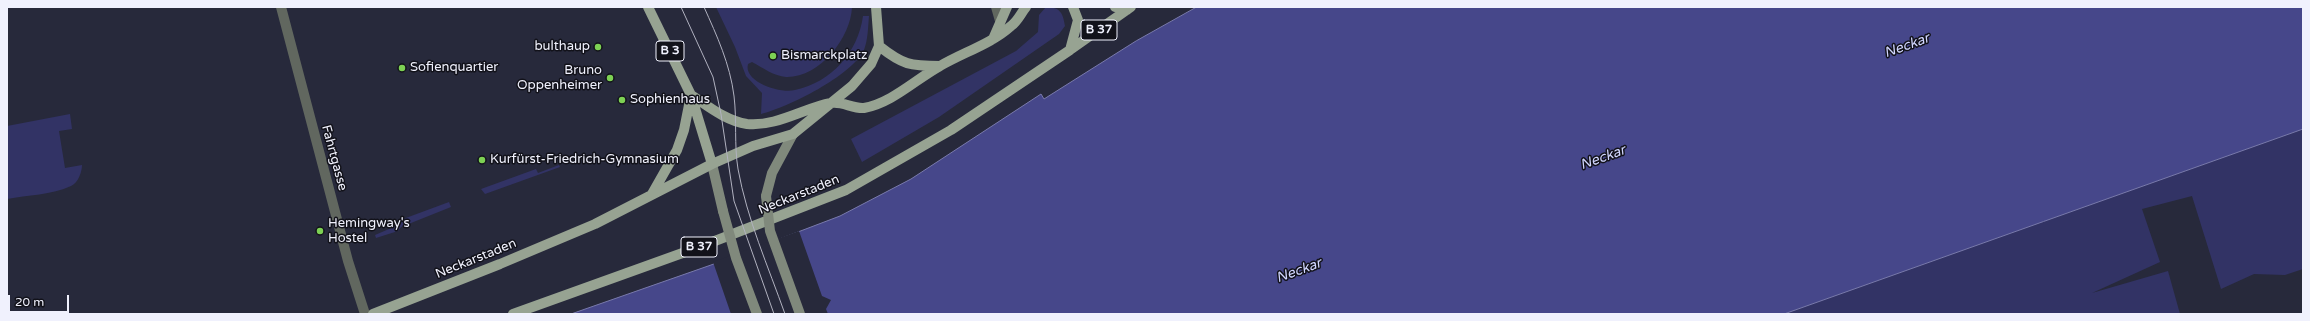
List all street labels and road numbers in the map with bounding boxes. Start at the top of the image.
road number: B 37 [1081,20,1117,40]
road number: B 3 [656,41,684,61]
street label: Fahrtgasse [318,123,350,193]
street label: Neckarstaden [756,172,842,218]
street label: Neckarstaden [433,236,519,282]
road number: B 37 [681,237,717,257]

